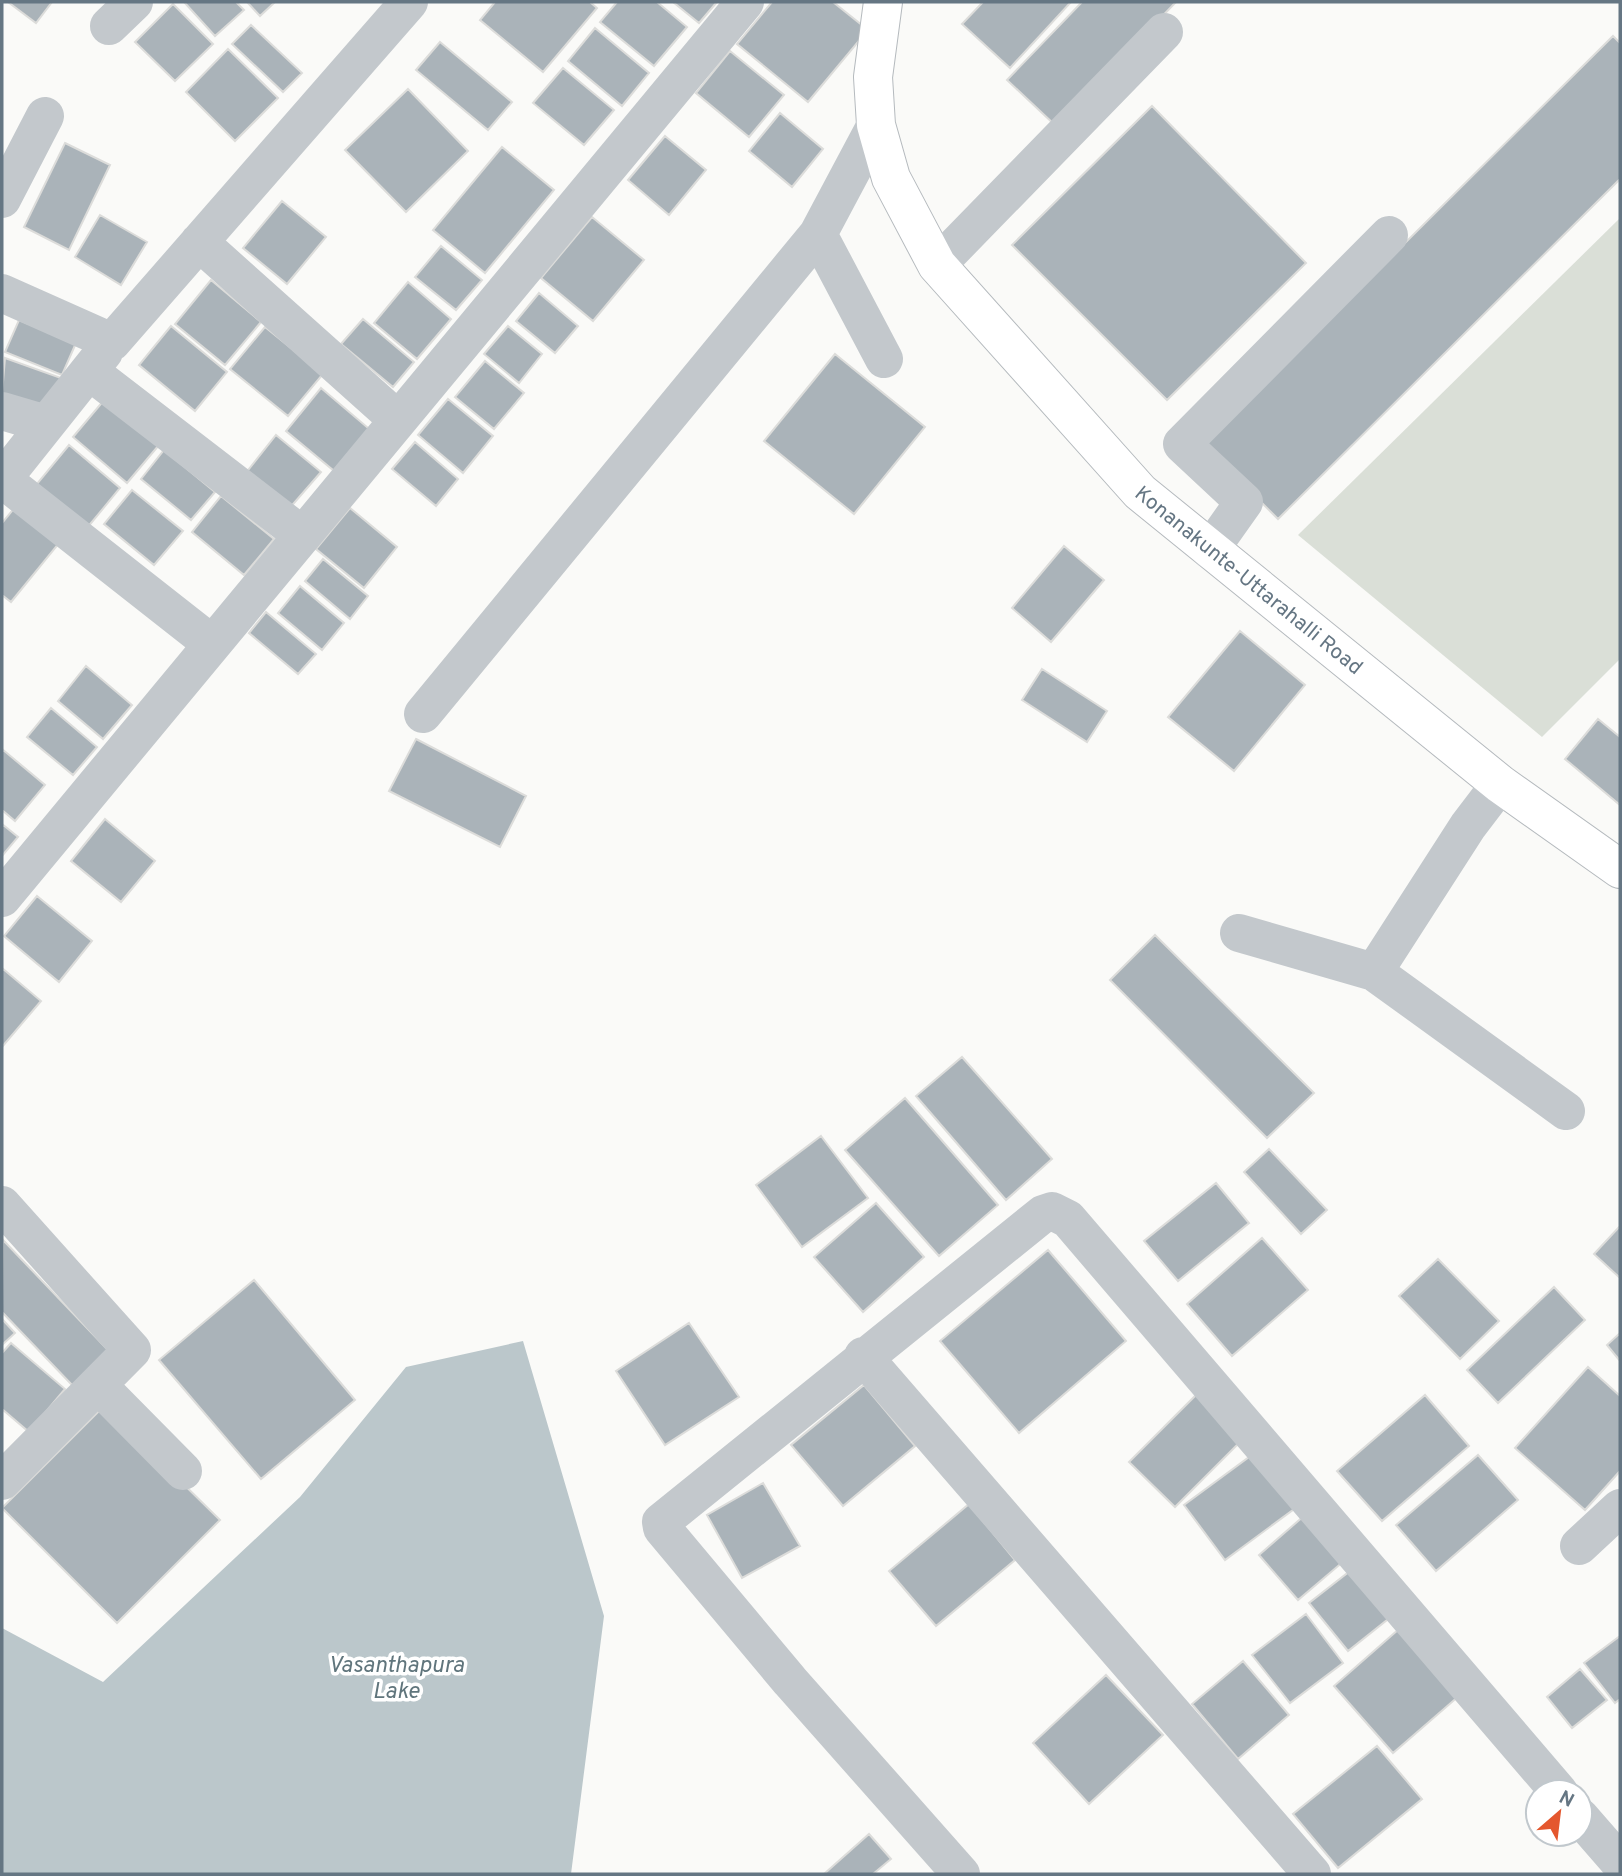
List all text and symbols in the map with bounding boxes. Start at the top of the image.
street label: Konanakunte-Uttarahalli Road [1128,481,1368,682]
water label: Vasanthapura Lake [328,1652,464,1707]
north arrow [1524,1778,1594,1848]
text: N [1554,1786,1578,1814]

